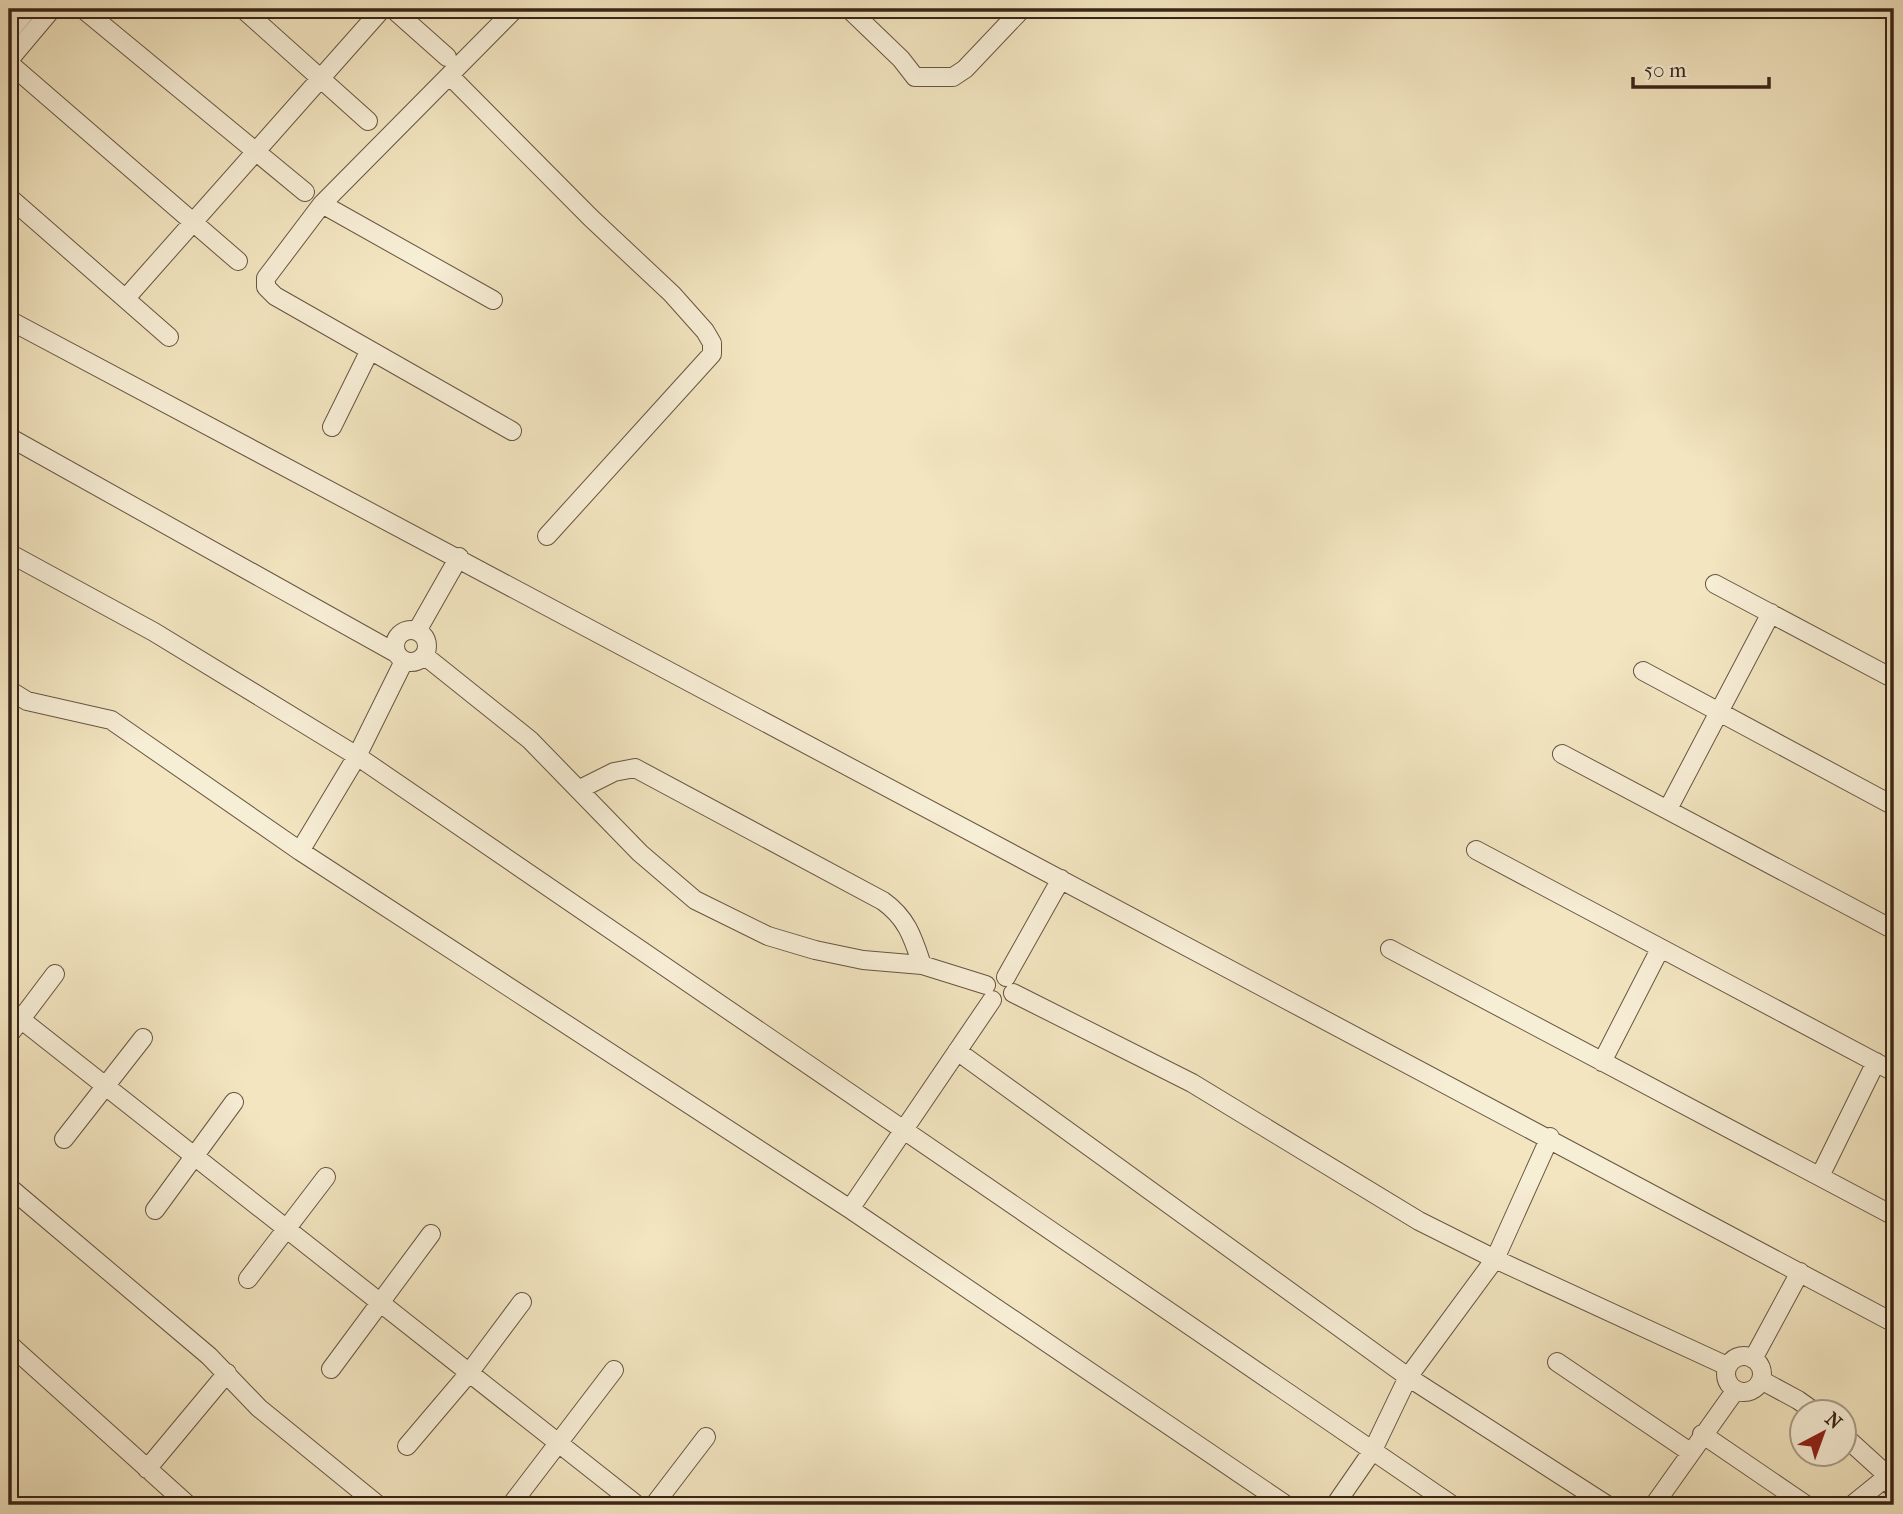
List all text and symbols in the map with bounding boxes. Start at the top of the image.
scale bar [1633,46,1770,90]
text: 50 m [1644,58,1687,82]
north arrow [1787,1398,1857,1468]
text: N [1821,1408,1847,1434]

